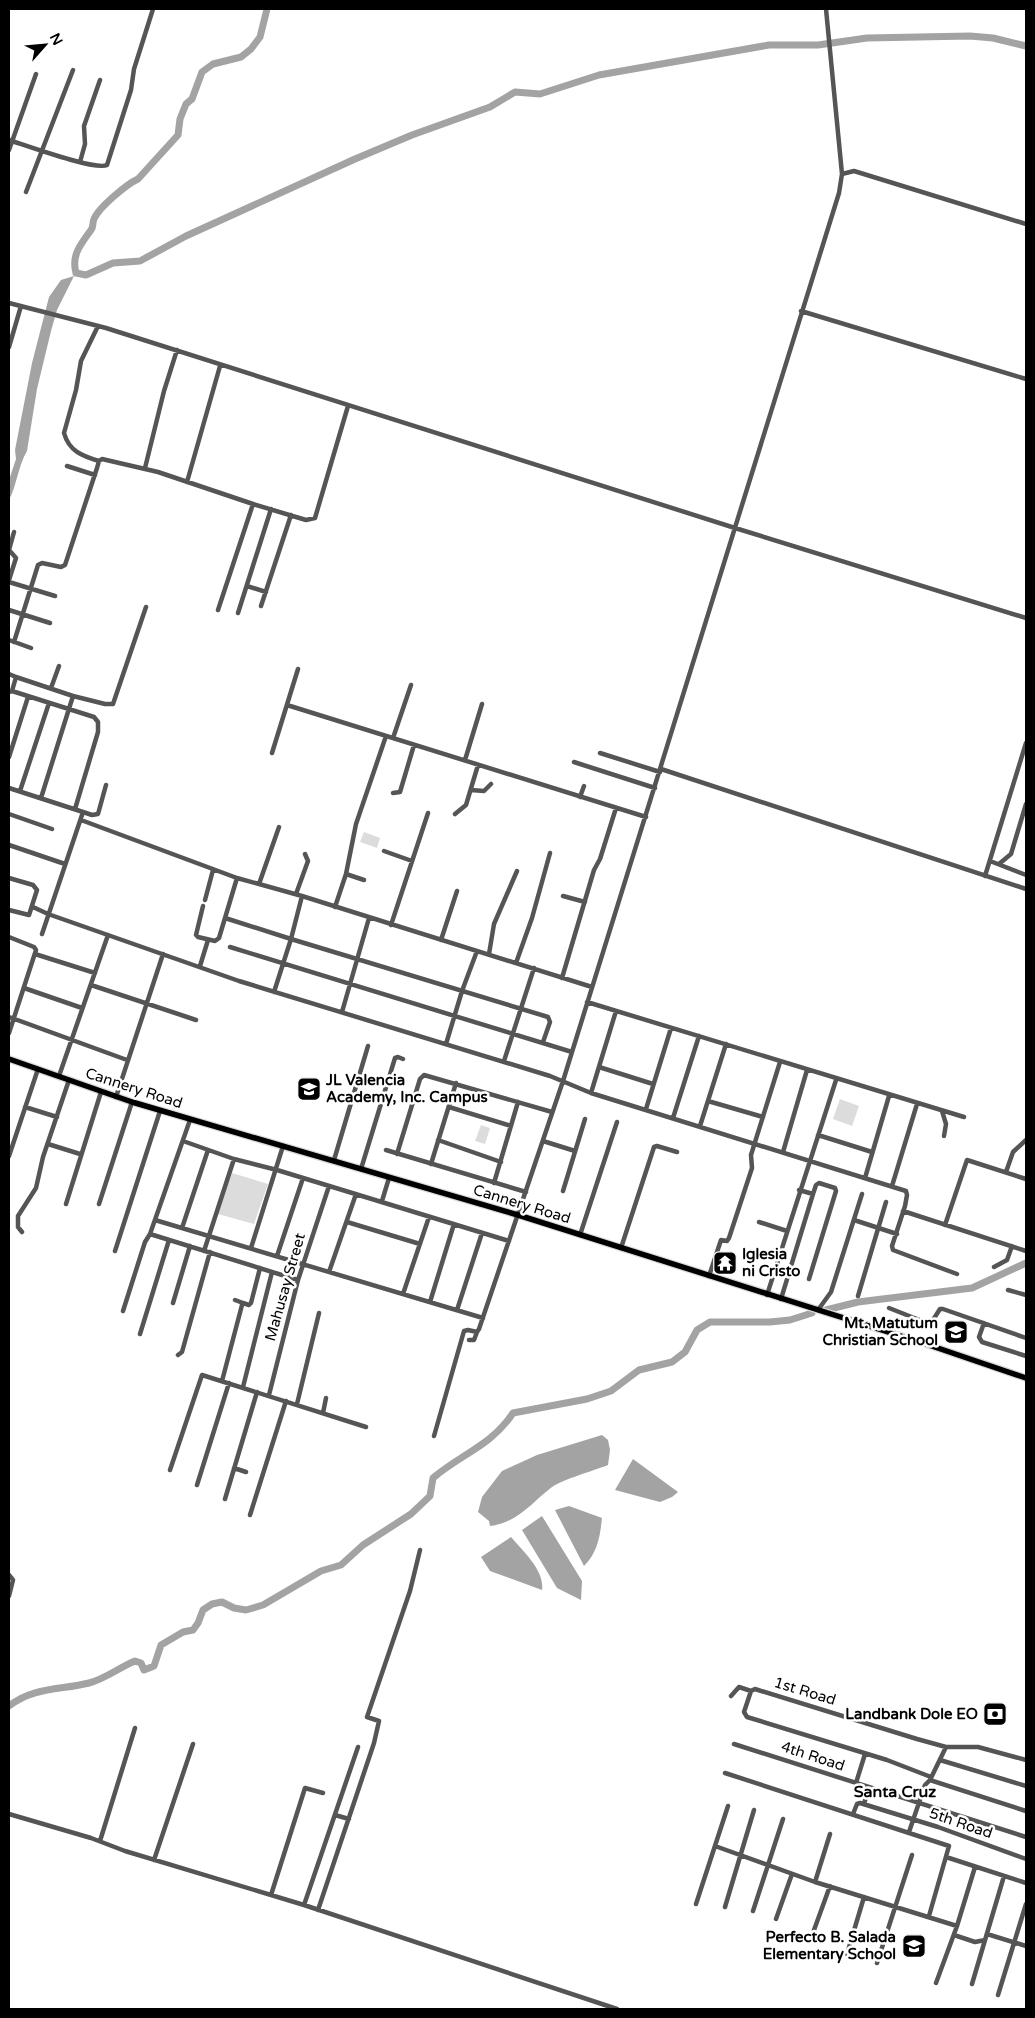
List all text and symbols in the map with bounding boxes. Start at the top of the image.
north arrow [20,20,70,70]
text: N [46,30,66,48]
street label: Cannery Road [83,1064,185,1112]
place label: JL Valencia Academy, Inc. Campus [325,1071,488,1107]
school or university icon: JL Valencia Academy, Inc. Campus [296,1076,322,1102]
street label: Cannery Road [471,1181,573,1227]
street label: Mahusay Street [261,1231,309,1343]
place label: Iglesia ni Cristo [742,1245,800,1280]
temple icon: Iglesia ni Cristo [712,1250,738,1276]
place label: Mt. Matutum Christian School [823,1314,938,1349]
school or university icon: Mt. Matutum Christian School [943,1319,969,1345]
street label: 1st Road [772,1673,838,1709]
bank icon: Landbank Dole EO [982,1701,1008,1727]
place label: Landbank Dole EO [845,1705,978,1723]
street label: 4th Road [779,1737,847,1775]
district label: Santa Cruz [854,1782,936,1802]
street label: 5th Road [927,1804,995,1842]
place label: Perfecto B. Salada Elementary School [763,1928,896,1964]
school or university icon: Perfecto B. Salada Elementary School [901,1933,927,1959]

